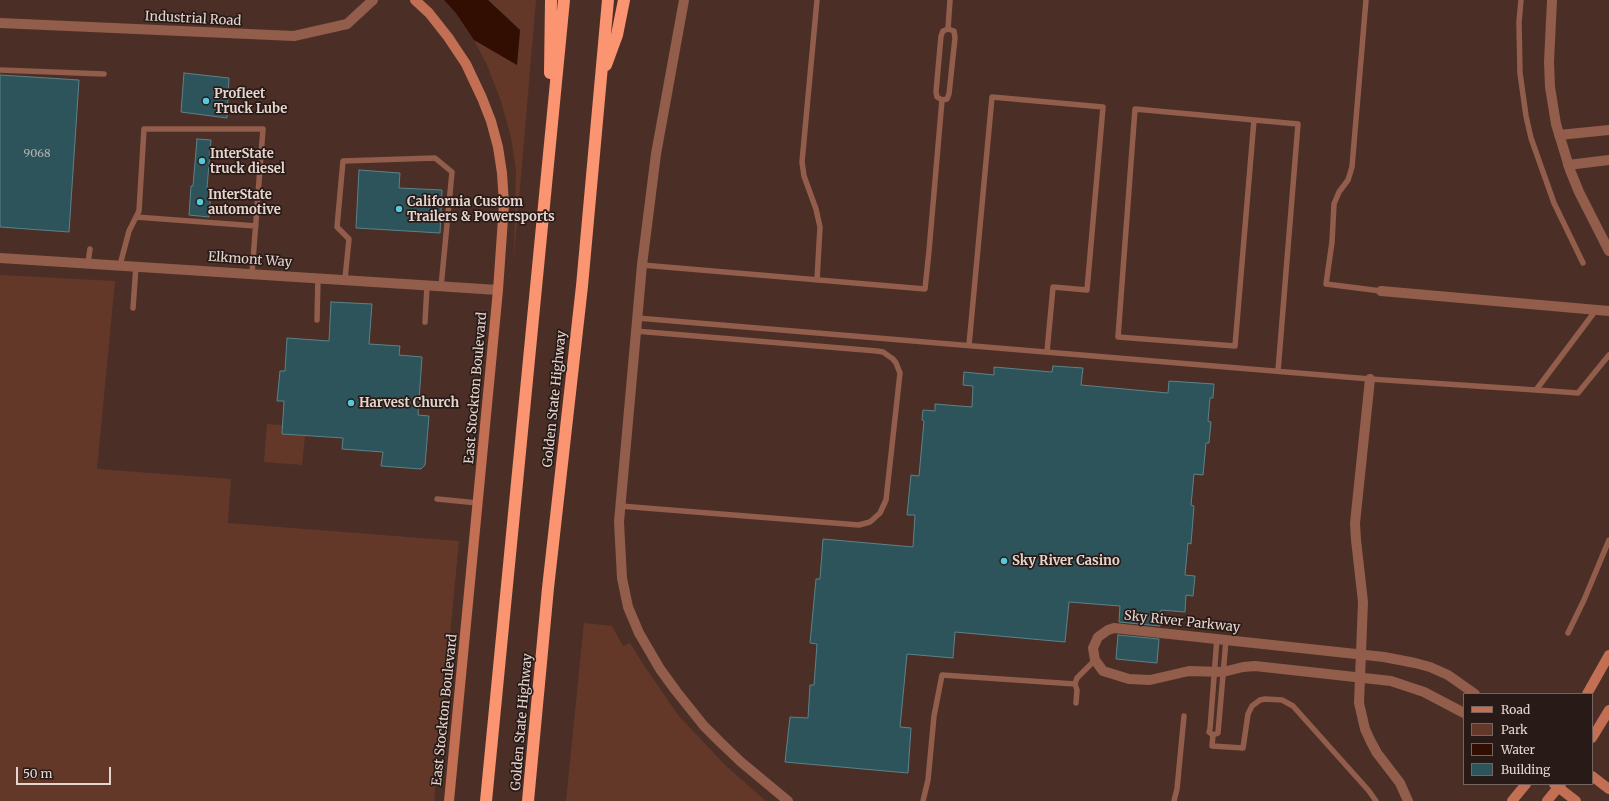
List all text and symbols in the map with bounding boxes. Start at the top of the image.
street label: Industrial Road [144,9,242,29]
place label: Profleet Truck Lube [214,86,287,117]
marker: Profleet Truck Lube [201,96,211,106]
place label: InterState truck diesel [210,146,285,177]
house number: 9068 [24,147,50,161]
marker: InterState truck diesel [197,156,207,166]
place label: InterState automotive [208,187,281,218]
place label: California Custom Trailers & Powersports [407,194,555,225]
marker: InterState automotive [195,197,205,207]
marker: California Custom Trailers & Powersports [394,204,404,214]
street label: Elkmont Way [207,249,293,271]
street label: East Stockton Boulevard [462,311,490,465]
street label: Golden State Highway [540,330,570,468]
place label: Harvest Church [359,395,459,411]
marker: Harvest Church [346,398,356,408]
place label: Sky River Casino [1012,553,1120,569]
marker: Sky River Casino [999,556,1009,566]
street label: Sky River Parkway [1123,608,1241,636]
street label: East Stockton Boulevard [429,633,461,787]
street label: Golden State Highway [508,653,536,791]
legend [1463,693,1593,785]
text: Road [1501,702,1530,717]
text: Park [1501,722,1528,737]
text: Water [1501,742,1535,757]
scale bar [18,759,113,785]
text: Building [1501,762,1550,777]
text: 50 m [23,766,52,781]

